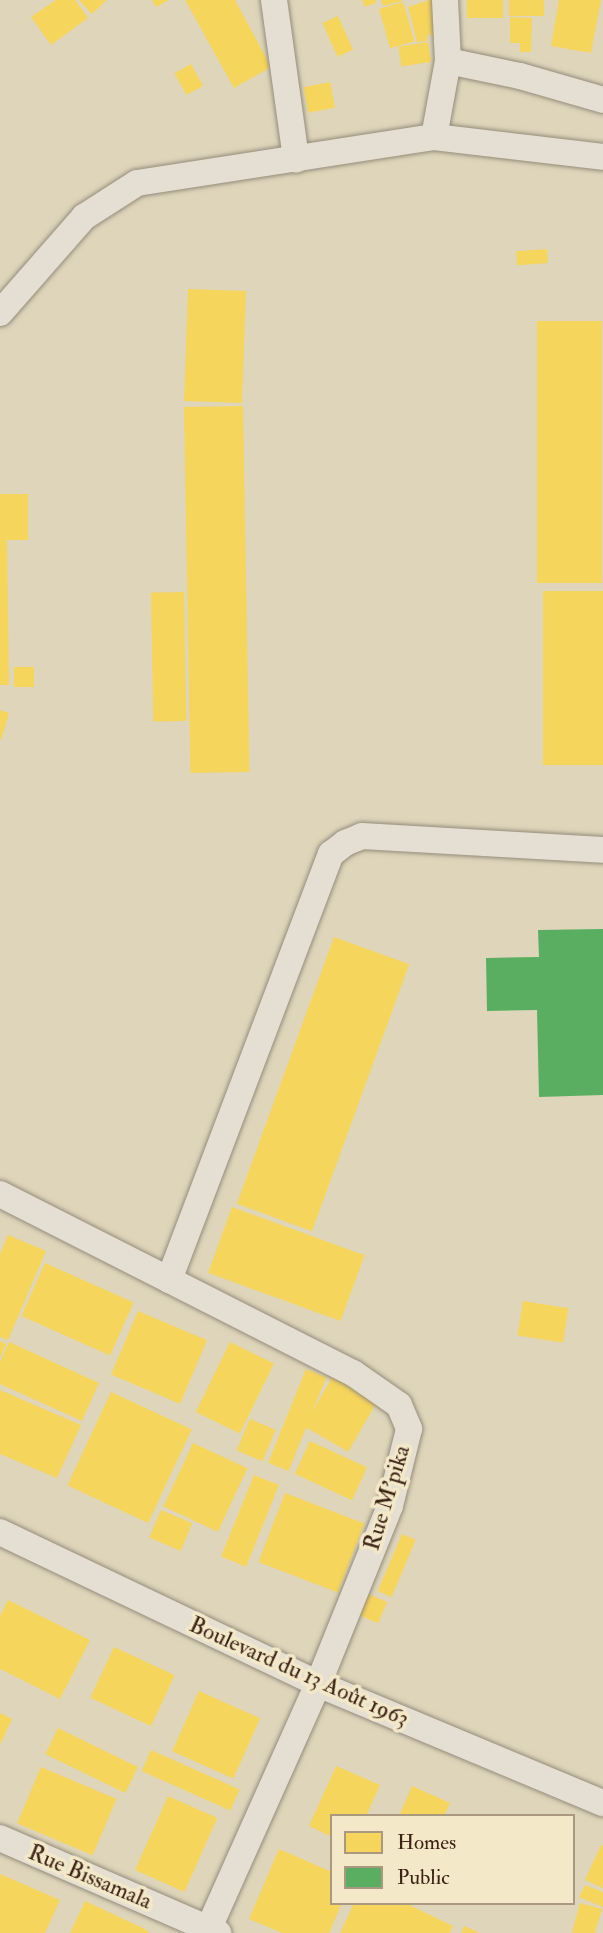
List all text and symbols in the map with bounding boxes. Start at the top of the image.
street label: Rue M'pika [358,1442,416,1554]
street label: Boulevard du 13 Août 1963 [185,1611,413,1733]
legend [330,1814,575,1905]
text: Homes [397,1829,456,1856]
street label: Rue Bissamala [24,1839,156,1915]
text: Public [397,1864,450,1891]

